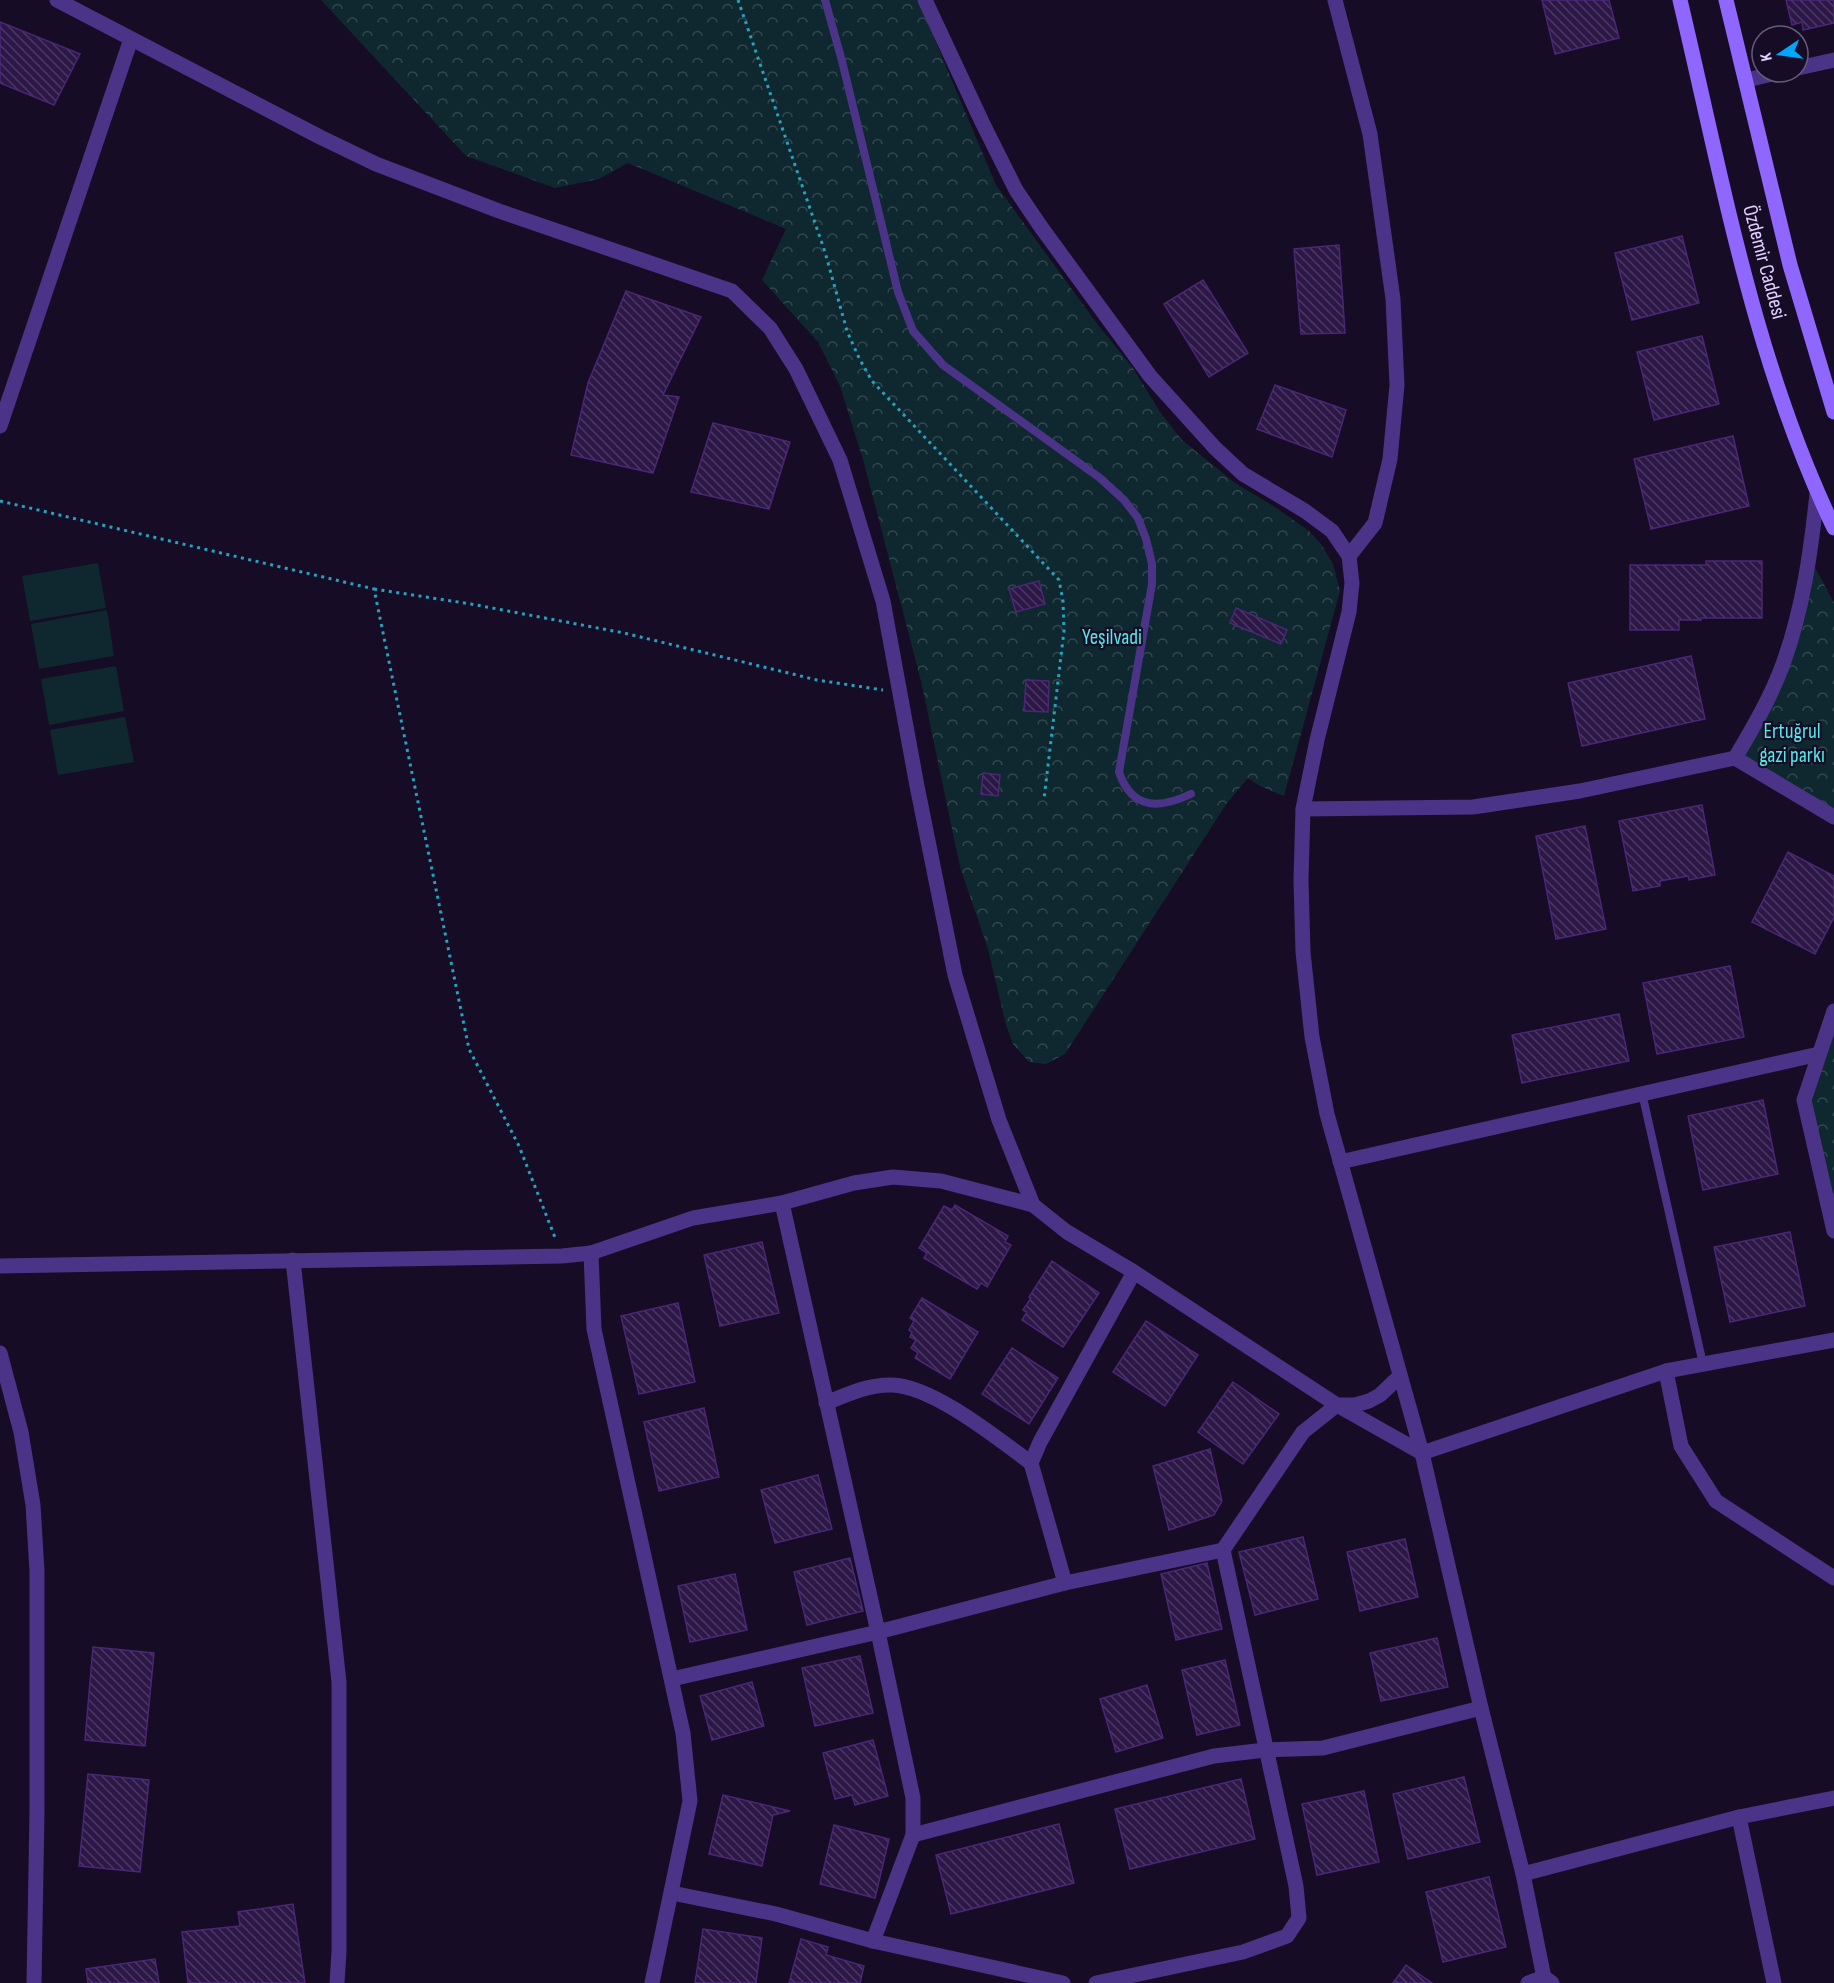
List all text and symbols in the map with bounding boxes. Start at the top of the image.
north arrow [1750,24,1810,84]
text: K [1757,51,1777,63]
street label: Özdemir Caddesi [1737,202,1792,322]
park label: Yeşilvadi [1082,625,1142,650]
park label: Ertuğrul gazi parkı [1759,719,1825,768]

